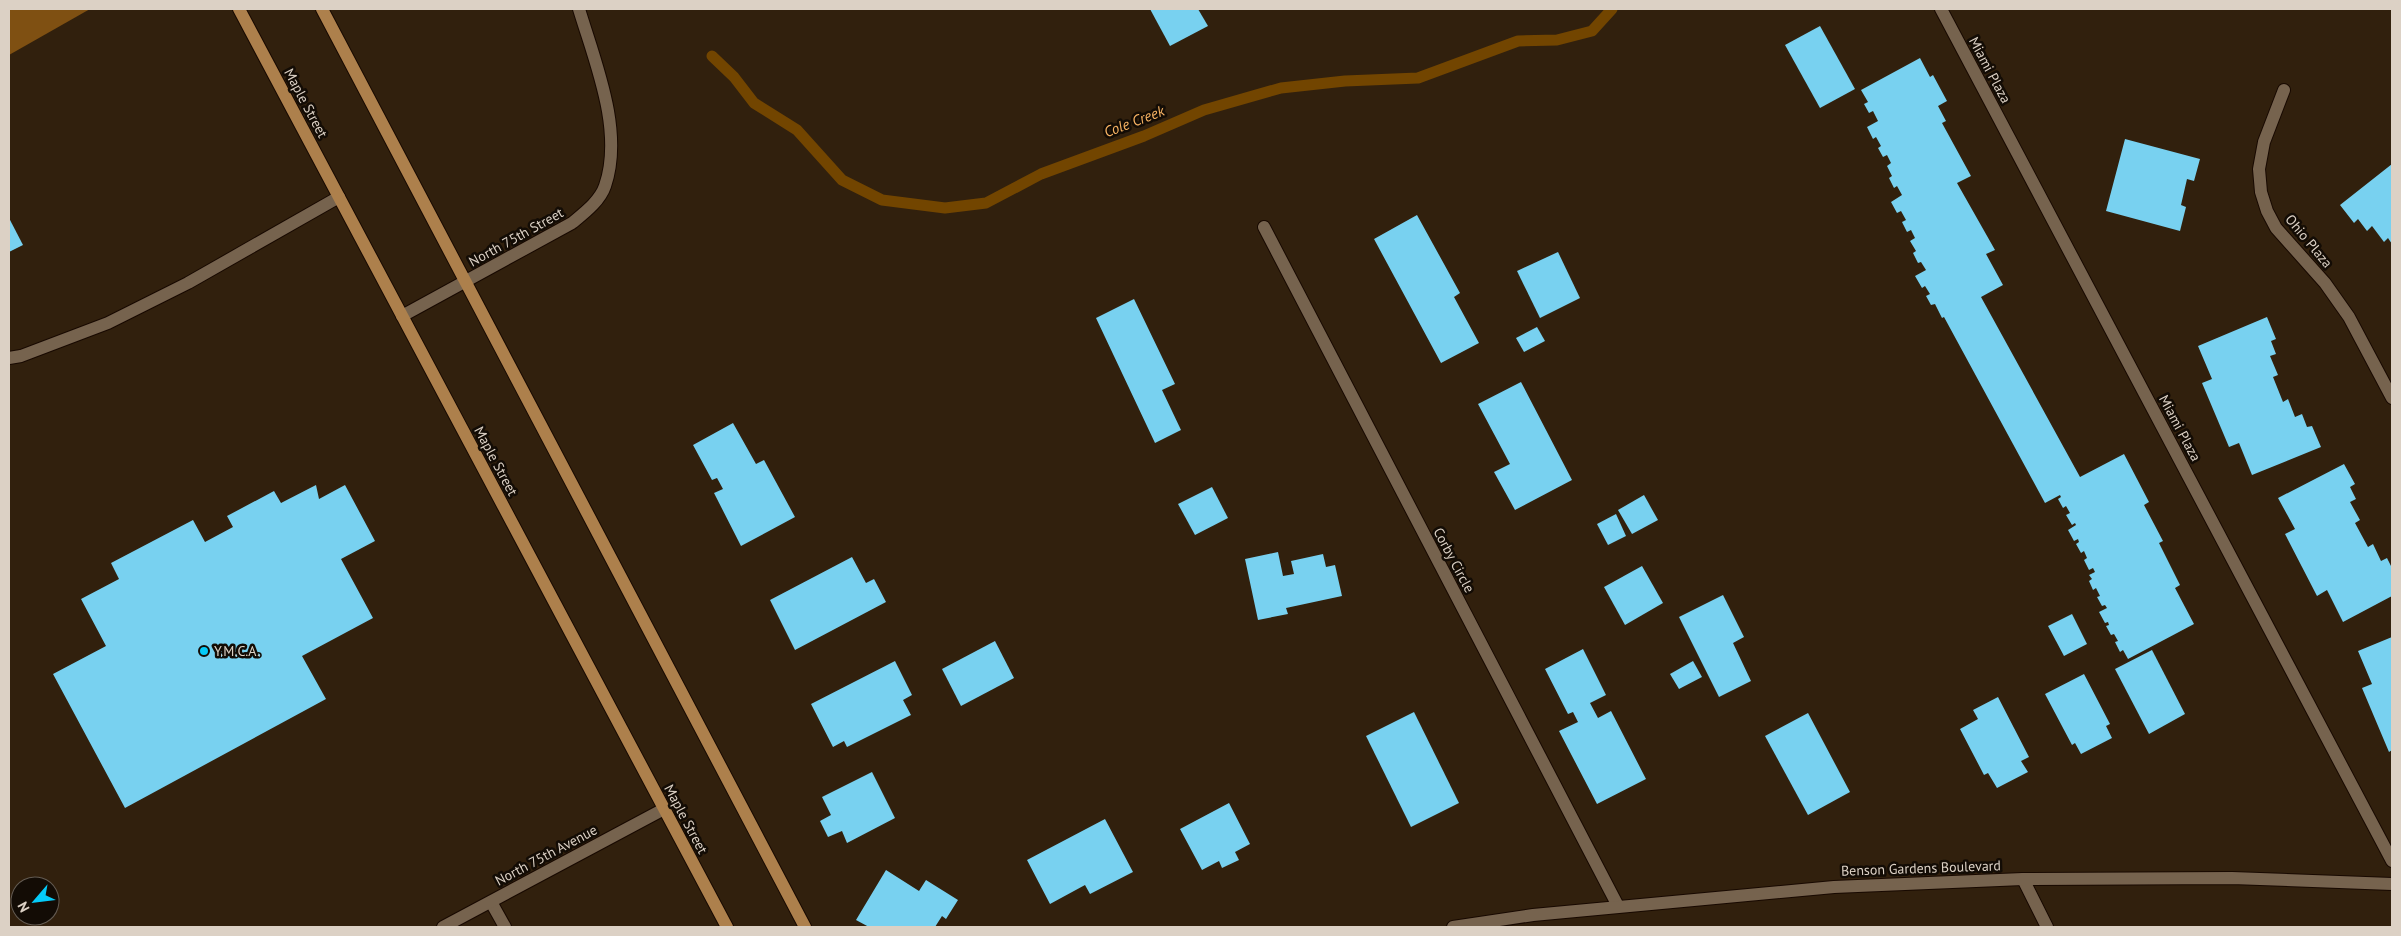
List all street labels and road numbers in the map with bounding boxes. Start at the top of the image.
street label: Miami Plaza [1965,34,2015,106]
street label: Maple Street [280,65,332,141]
street label: North 75th Street [466,203,567,270]
street label: Ohio Plaza [2281,211,2337,271]
street label: Miami Plaza [2155,392,2205,464]
street label: Maple Street [470,423,522,499]
street label: Corby Circle [1429,524,1479,596]
street label: Maple Street [660,781,712,857]
street label: North 75th Avenue [492,821,600,889]
street label: Benson Gardens Boulevard [1841,856,2001,880]

